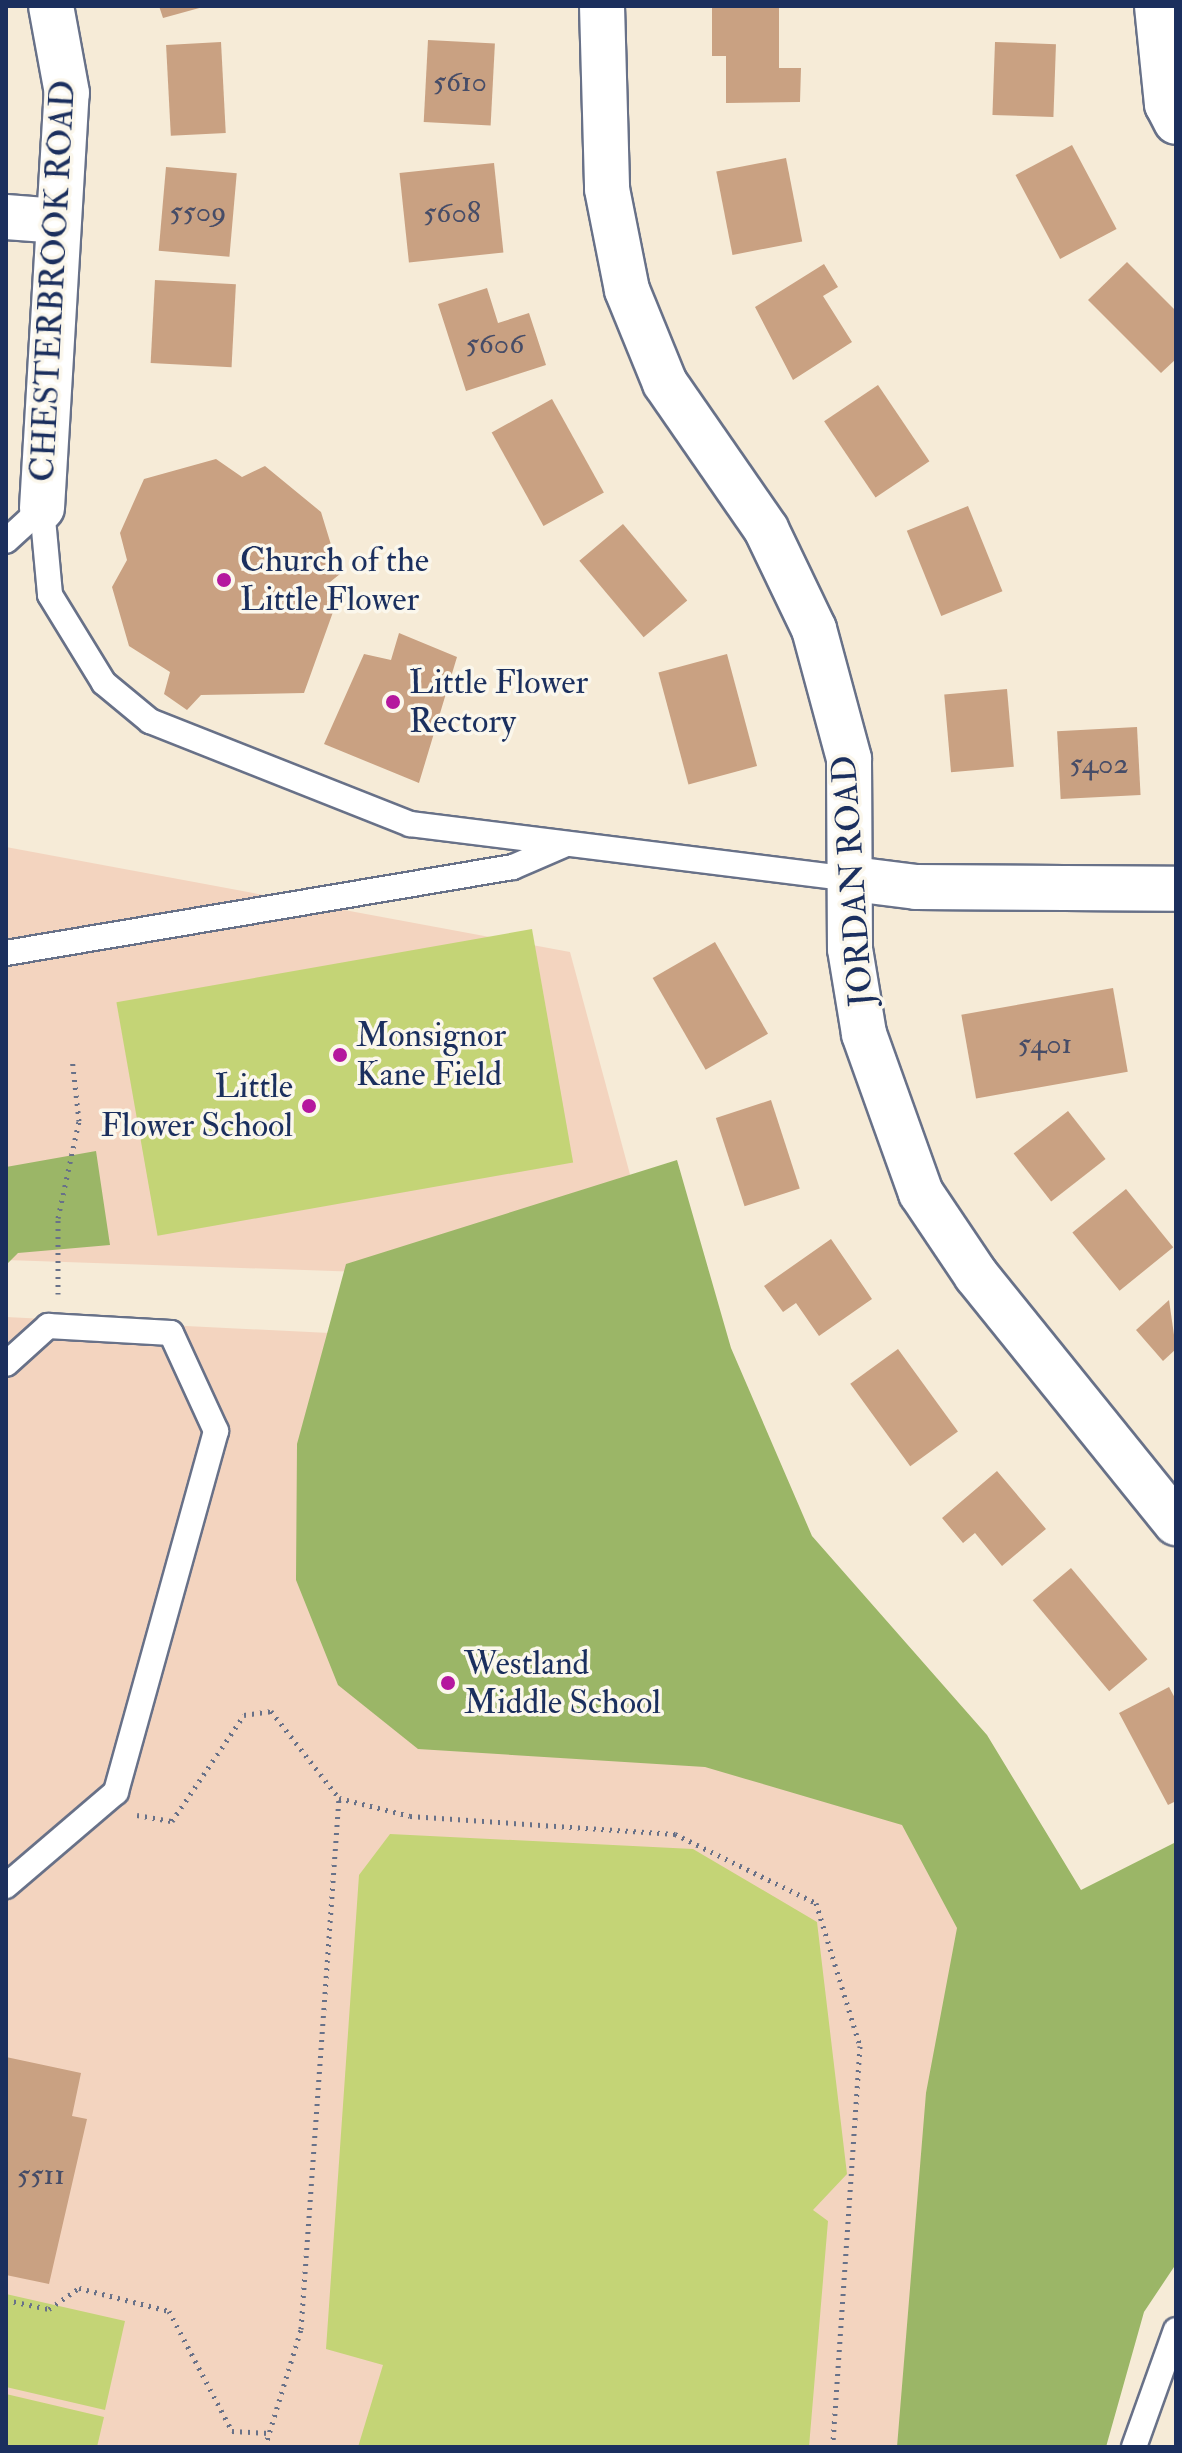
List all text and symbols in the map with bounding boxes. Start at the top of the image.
house number: 5610 [433,64,487,100]
street label: CHESTERBROOK ROAD [22,79,84,483]
house number: 5509 [170,194,226,230]
house number: 5608 [423,195,481,231]
house number: 5606 [466,326,524,362]
place label: Church of the Little Flower [240,540,429,620]
marker: Church of the Little Flower [215,571,233,589]
place label: Little Flower Rectory [409,662,588,742]
marker: Little Flower Rectory [384,693,402,711]
house number: 5402 [1069,746,1129,782]
street label: JORDAN ROAD [824,754,882,1008]
place label: Monsignor Kane Field [356,1015,506,1094]
house number: 5401 [1018,1026,1072,1062]
marker: Monsignor Kane Field [331,1046,349,1064]
place label: Little Flower School [100,1066,293,1146]
marker: Little Flower School [300,1097,318,1115]
place label: Westland Middle School [464,1643,661,1722]
marker: Westland Middle School [439,1674,457,1692]
house number: 5511 [17,2157,65,2193]

